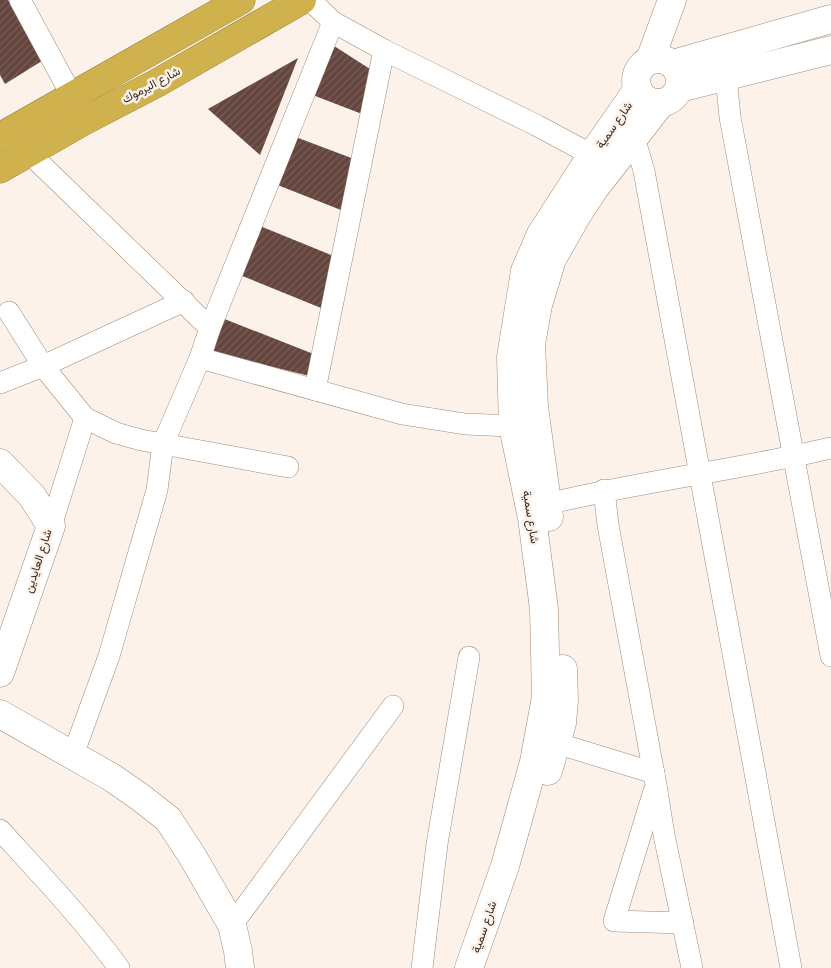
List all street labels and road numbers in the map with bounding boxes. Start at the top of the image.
street label: شارع اليرموك [119,63,183,108]
street label: شارع سمية [592,98,637,152]
street label: شارع سمية [518,489,543,545]
street label: شارع العايدين [20,527,57,595]
street label: شارع سمية [468,899,501,955]

